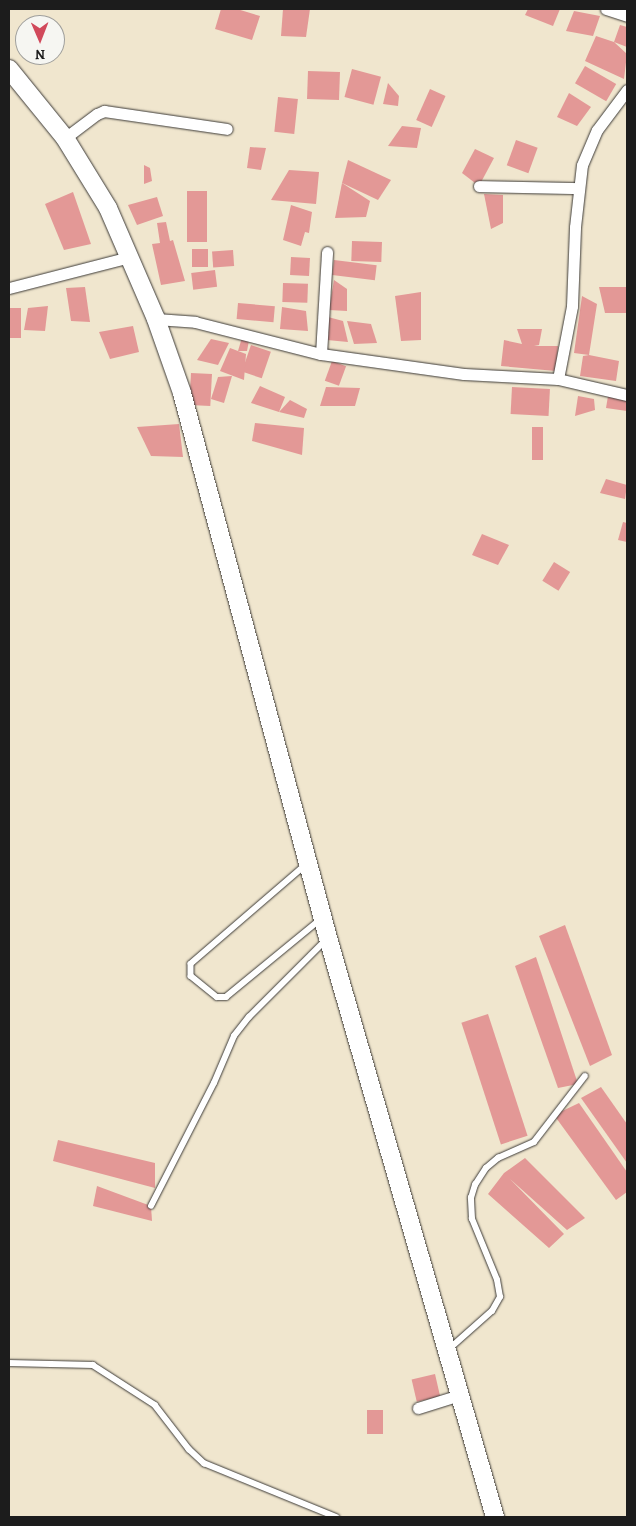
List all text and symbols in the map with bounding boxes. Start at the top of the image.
north arrow [15,15,65,65]
text: N [35,45,46,64]

